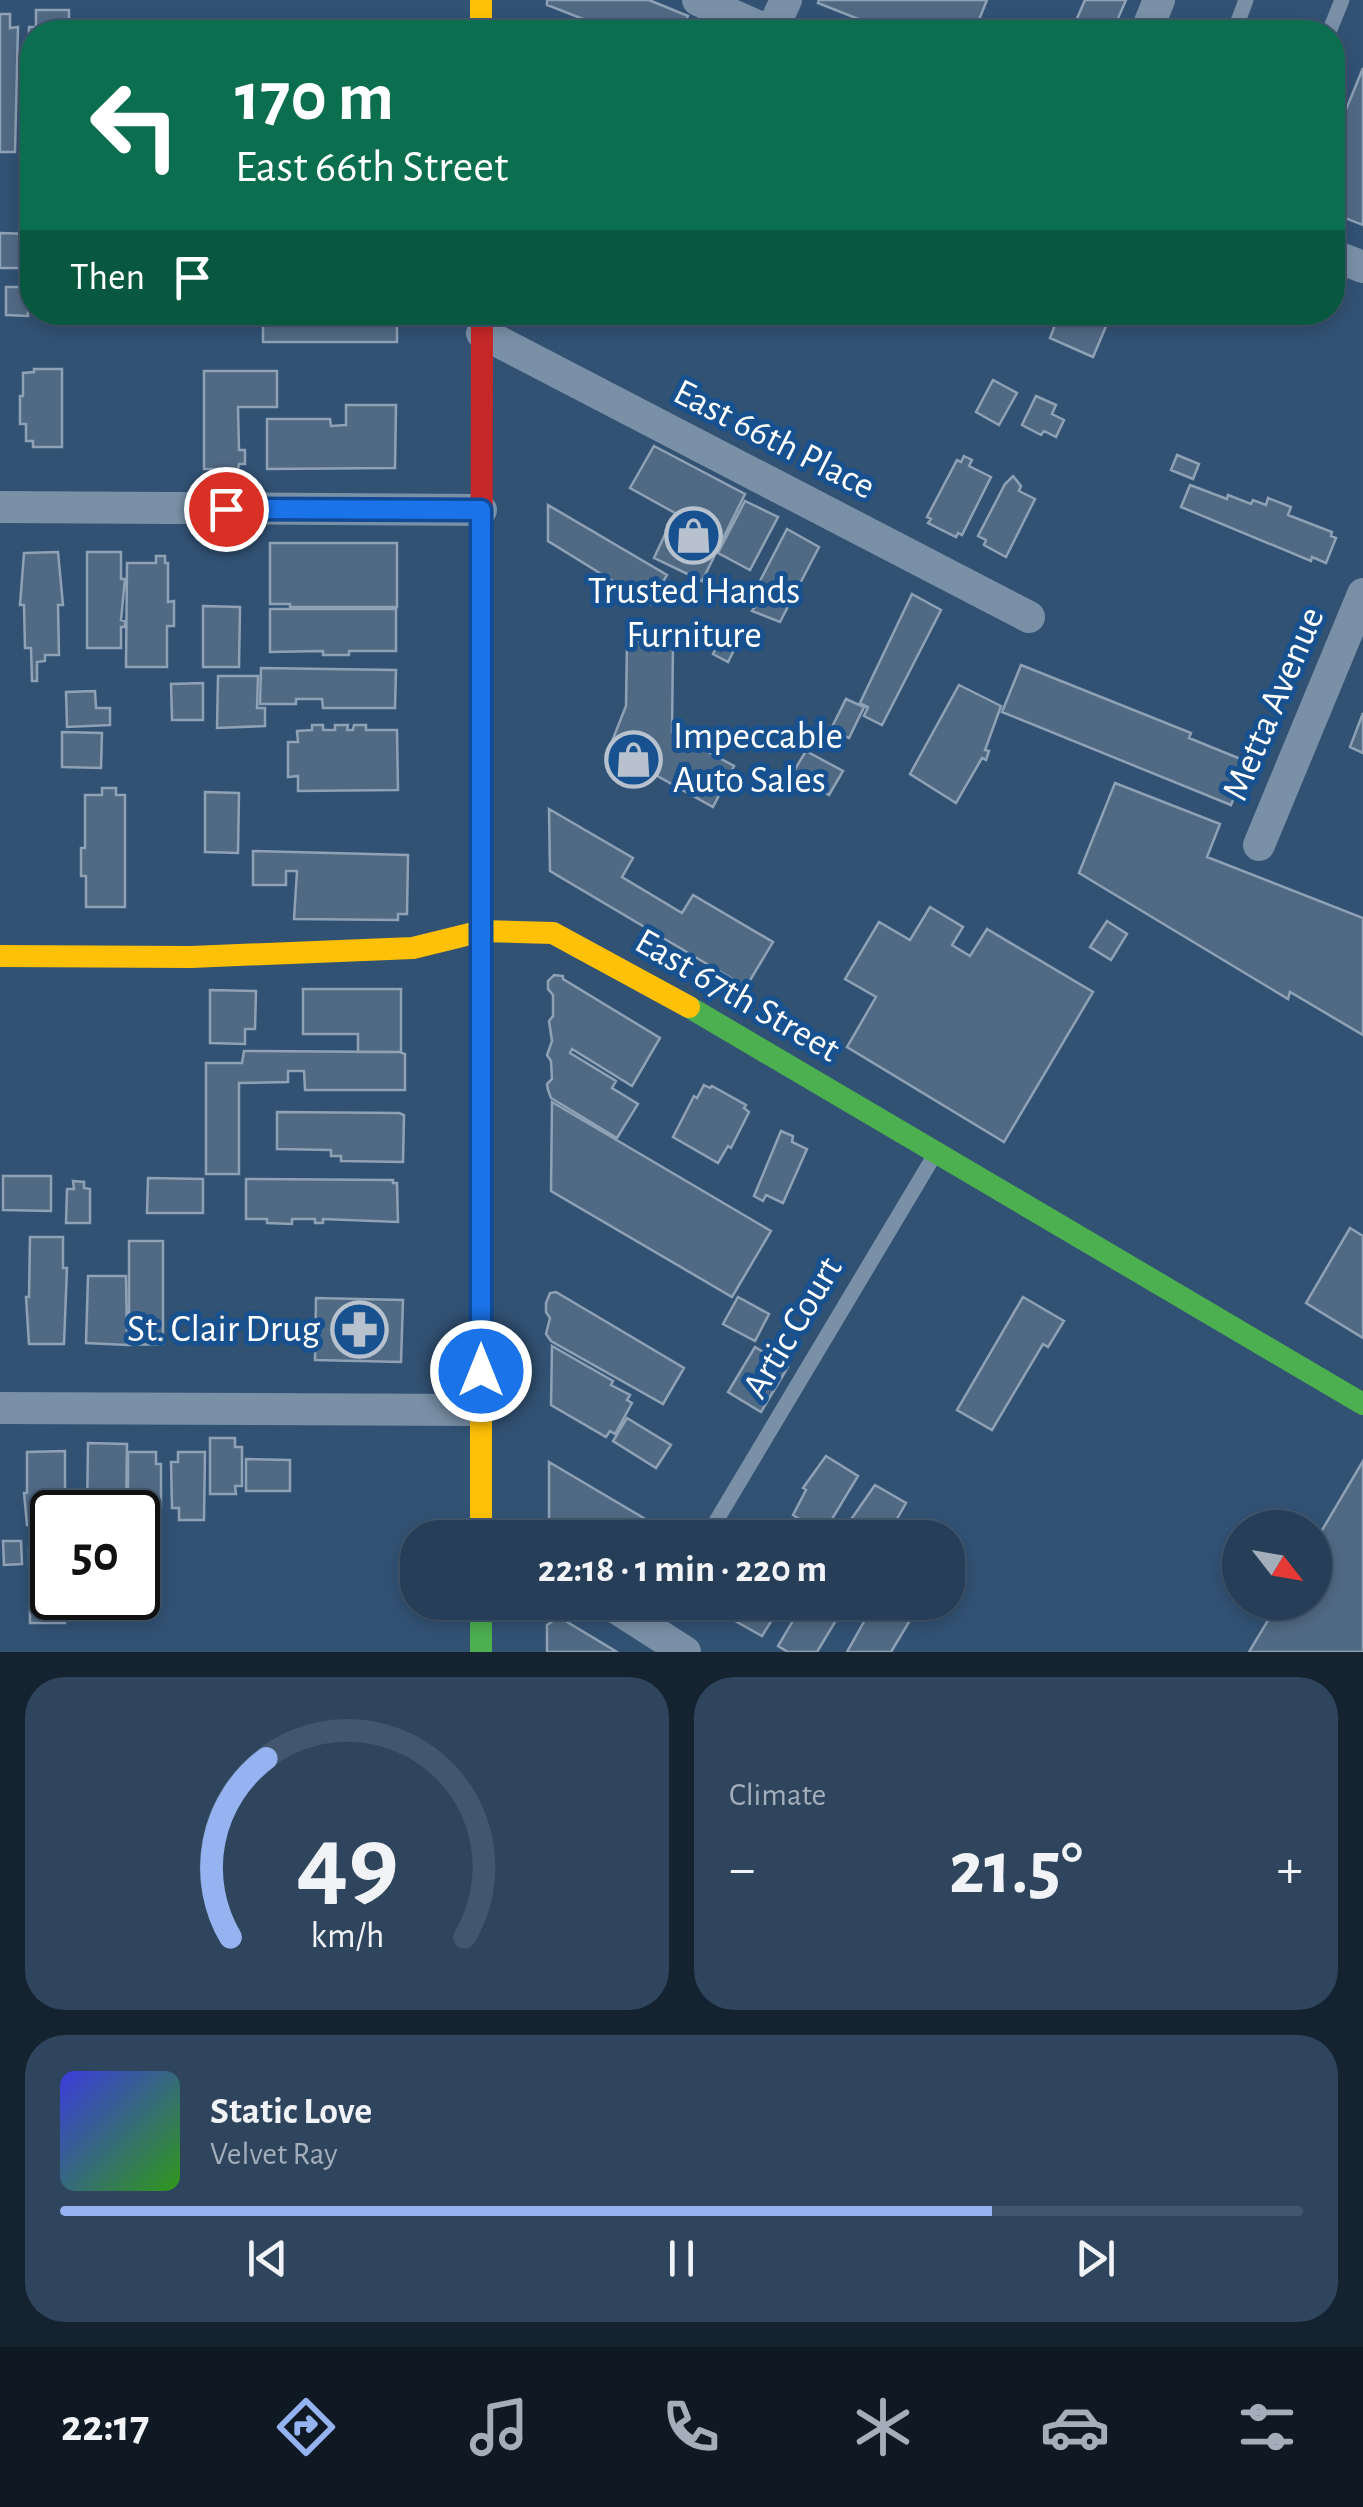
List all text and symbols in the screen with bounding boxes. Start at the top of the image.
icon: left [70,60,200,190]
text: 170 m [235,63,394,133]
text: East 66th Street [235,145,508,190]
icon: arrive [165,250,220,305]
text: Then [70,259,145,297]
street label: East 66th Place [667,373,881,507]
pin [184,467,269,552]
icon: arrive [199,482,254,537]
shop icon: Trusted Hands Furniture [664,505,724,565]
place label: Trusted Hands Furniture [588,573,800,655]
street label: Metta Avenue [1216,602,1332,806]
place label: Impeccable Auto Sales [673,718,843,800]
shop icon: Impeccable Auto Sales [604,729,664,789]
street label: East 67th Street [628,922,846,1070]
street label: Artic Court [736,1251,850,1405]
pharmacy icon: St. Clair Drug [329,1300,389,1360]
place label: St. Clair Drug [127,1311,320,1349]
position arrow [429,1319,533,1423]
speed limit sign: 50 [30,1490,160,1620]
north arrow [1222,1510,1332,1620]
map controls [1222,1510,1332,1620]
text: 22:18 · 1 min · 220 m [538,1551,827,1589]
text: Climate [729,1779,826,1811]
text: 49 [296,1812,398,1916]
text: 21.5° [949,1832,1083,1907]
text: − [729,1842,755,1897]
text: + [1277,1842,1303,1897]
text: km/h [310,1918,384,1954]
text: Static Love [210,2093,372,2131]
text: Velvet Ray [210,2138,338,2170]
icon: previous [240,2231,295,2286]
icon: pause [654,2231,709,2286]
icon: next [1068,2231,1123,2286]
icon: directions [271,2392,341,2462]
icon: music [464,2392,534,2462]
icon: phone [656,2392,726,2462]
icon: climate [848,2392,918,2462]
icon: car [1040,2392,1110,2462]
icon: filters [1232,2392,1302,2462]
text: 22:17 [61,2404,149,2449]

